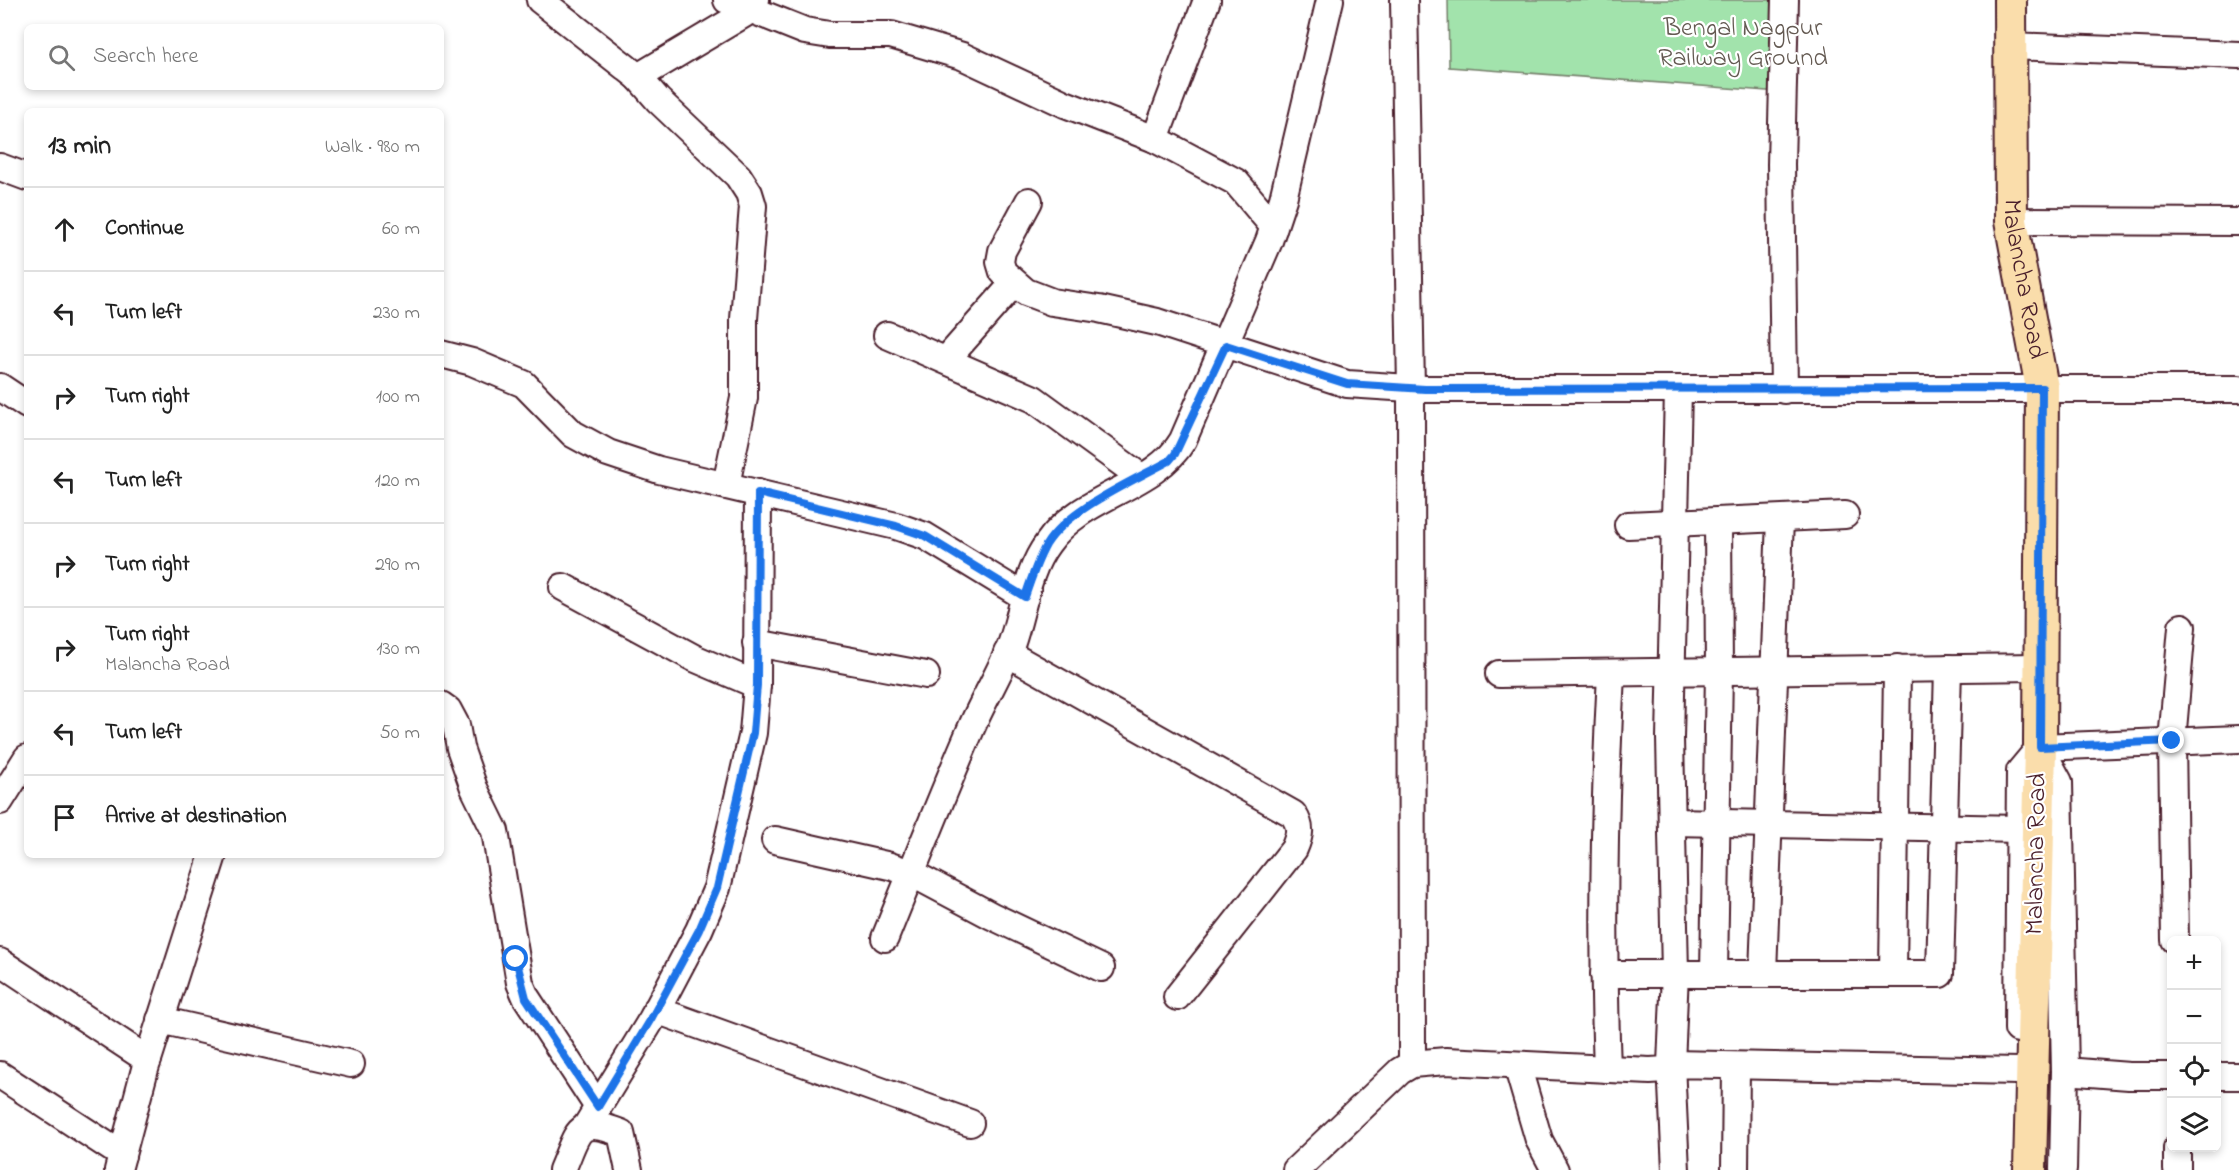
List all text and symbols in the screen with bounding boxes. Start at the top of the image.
park label: Bengal Nagpur Railway Ground [1658,10,1828,78]
search box [24,24,444,90]
icon: search [45,41,78,74]
text: Search here [93,41,198,73]
text: 13 min [48,128,111,166]
text: Walk · 980 m [325,133,420,162]
street label: Malancha Road [1991,199,2055,363]
icon: ahead [48,213,81,246]
text: Continue [105,213,184,245]
text: 60 m [382,215,420,244]
icon: left [48,297,81,330]
text: Turn left [105,297,182,329]
text: 230 m [373,299,420,328]
icon: right [48,381,81,414]
text: Turn right [105,381,190,413]
text: 100 m [376,383,420,412]
icon: left [48,465,81,498]
text: Turn left [105,465,182,497]
text: 120 m [375,467,420,496]
icon: right [48,549,81,582]
text: Turn right [105,549,190,581]
text: 290 m [375,551,420,580]
text: Turn right [105,619,190,651]
icon: right [48,633,81,666]
text: 130 m [376,635,420,664]
text: Malancha Road [105,651,230,680]
icon: left [48,717,81,750]
text: Turn left [105,717,182,749]
text: 50 m [379,719,420,748]
route end [2158,727,2184,753]
street label: Malancha Road [2017,772,2057,935]
icon: arrive [48,801,81,834]
text: Arrive at destination [105,801,287,833]
map controls [2167,936,2221,1152]
button: + [2167,936,2221,990]
route start [502,945,528,971]
button: − [2167,990,2221,1044]
button: locate [2167,1044,2221,1098]
button: layers [2167,1098,2221,1152]

